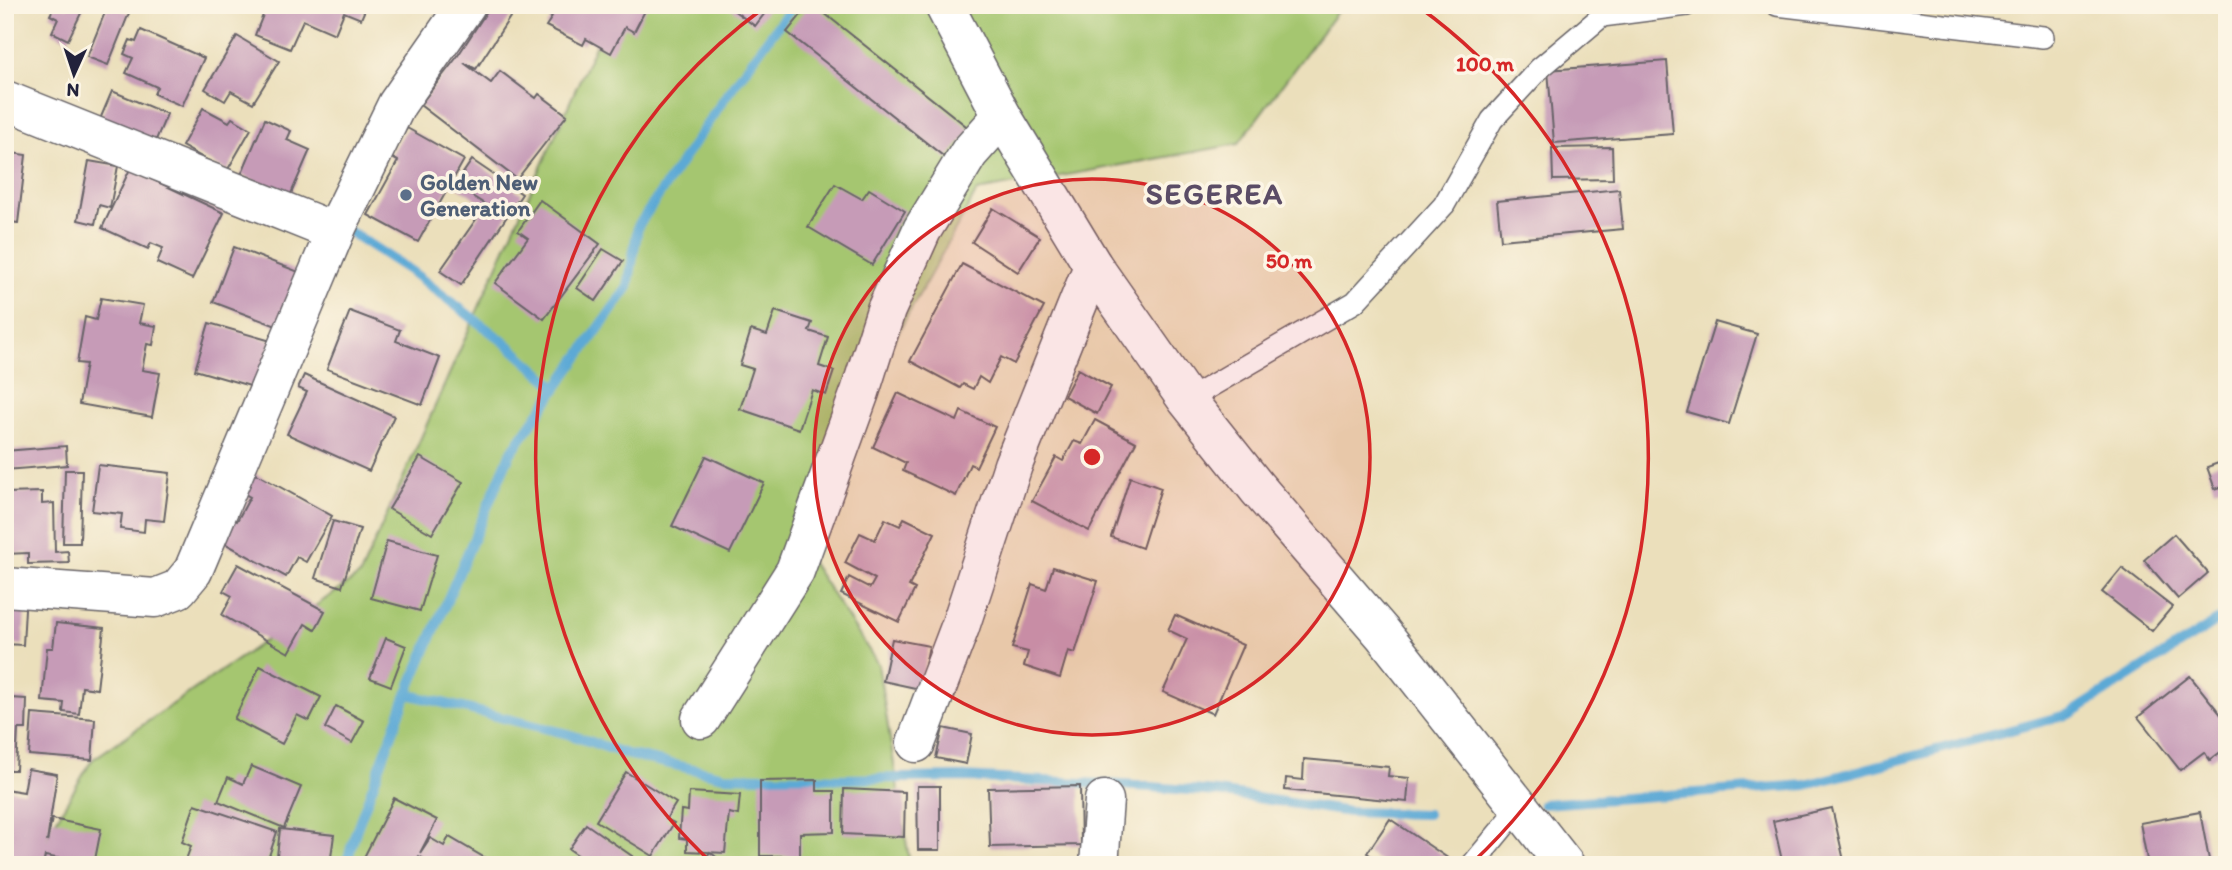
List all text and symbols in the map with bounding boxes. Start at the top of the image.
north arrow [38,38,108,108]
text: 100 m [1456,51,1514,76]
text: N [66,79,80,102]
place label: Golden New Generation [420,168,538,222]
district label: SEGEREA [1146,175,1284,212]
marker: Golden New Generation [398,187,414,203]
text: 50 m [1266,248,1313,273]
centre of rings [1080,445,1104,469]

